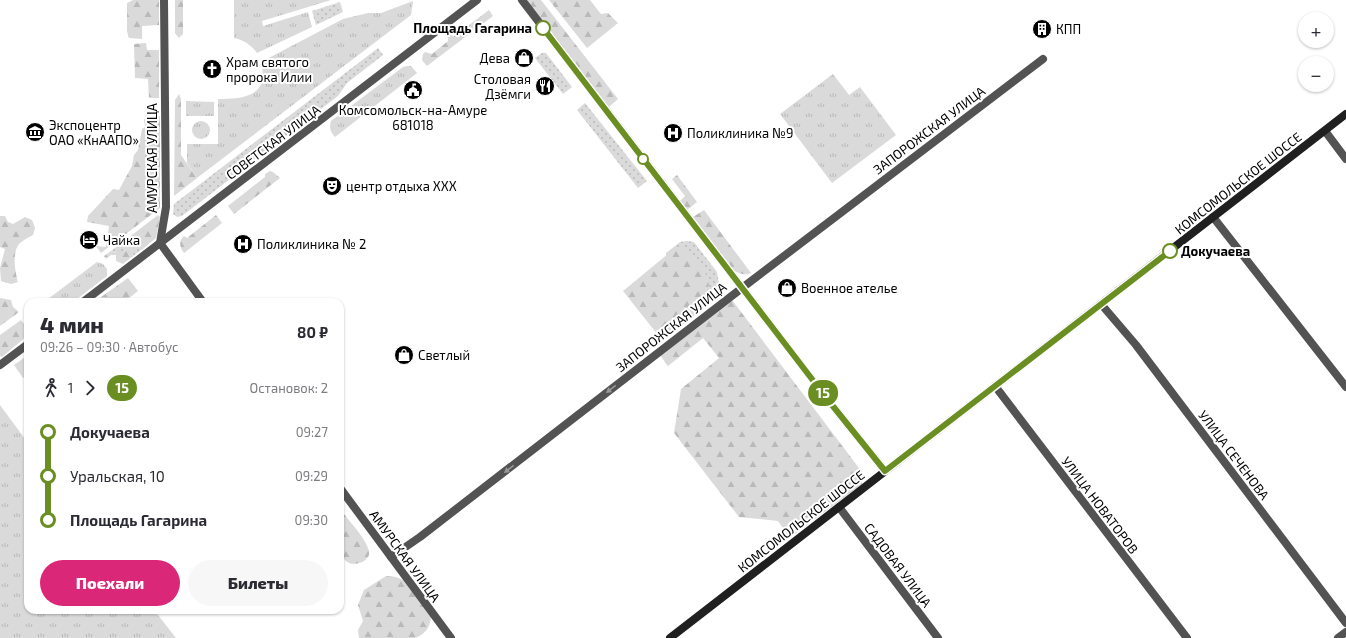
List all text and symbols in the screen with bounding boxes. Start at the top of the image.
map controls [1298,12,1334,92]
button: + [1298,12,1334,48]
building icon: КПП [1031,18,1053,40]
place label: Площадь Гагарина [413,20,532,36]
marker: Площадь Гагарина [535,20,551,36]
place label: КПП [1056,21,1081,37]
shop icon: Дева [513,47,535,69]
place label: Дева [480,50,510,66]
place label: Храм святого пророка Илии [226,54,312,85]
button: − [1298,56,1334,92]
church icon: Храм святого пророка Илии [201,58,223,80]
place label: Столовая Дзёмги [474,71,531,102]
restaurant icon: Столовая Дзёмги [534,75,556,97]
public building icon: Комсомольск-на-Амуре 681018 [402,79,424,101]
street label: ЗАПОРОЖСКАЯ УЛИЦА [870,83,988,177]
street label: СОВЕТСКАЯ УЛИЦА [223,101,323,183]
place label: Комсомольск-на-Амуре 681018 [339,102,487,133]
street label: АМУРСКАЯ УЛИЦА [144,103,160,213]
place label: Экспоцентр ОАО «КнААПО» [49,117,139,148]
museum icon: Экспоцентр ОАО «КнААПО» [24,121,46,143]
hospital icon: Поликлиника №9 [662,122,684,144]
place label: Поликлиника №9 [687,125,793,141]
street label: КОМСОМОЛЬСКОЕ ШОССЕ [1171,129,1305,237]
unlabelled marker [637,153,649,165]
theatre icon: центр отдыха ХХХ [321,175,343,197]
place label: центр отдыха ХХХ [346,178,457,194]
hotel icon: Чайка [78,229,100,251]
place label: Чайка [103,232,140,248]
hospital icon: Поликлиника № 2 [232,233,254,255]
place label: Поликлиника № 2 [257,236,366,252]
marker: Докучаева [1162,243,1178,259]
place label: Докучаева [1181,243,1250,259]
shop icon: Военное ателье [776,277,798,299]
street label: ЗАПОРОЖСКАЯ УЛИЦА [612,279,730,375]
place label: Военное ателье [801,280,897,296]
text: 4 мин [40,311,104,337]
text: 80 ₽ [297,323,328,341]
text: 09:26 – 09:30 · Автобус [40,339,178,355]
shop icon: Светлый [393,344,415,366]
place label: Светлый [418,347,470,363]
icon: walk [40,377,62,399]
icon: forward [79,377,101,399]
text: 15 [115,379,129,396]
text: 1 [68,380,73,396]
text: Остановок: 2 [250,380,328,396]
line badge: 15 [805,380,841,406]
text: 15 [816,384,830,401]
one-way arrow [606,385,617,393]
street label: УЛИЦА СЕЧЕНОВА [1195,407,1273,503]
text: Докучаева [70,423,150,441]
text: 09:27 [296,424,328,440]
street label: УЛИЦА НОВАТОРОВ [1058,453,1142,557]
one-way arrow [503,464,514,473]
text: Уральская, 10 [70,467,165,485]
street label: КОМСОМОЛЬСКОЕ ШОССЕ [734,467,868,575]
text: 09:29 [295,468,328,484]
street label: АМУРСКАЯ УЛИЦА [366,507,444,605]
text: Площадь Гагарина [70,511,207,529]
text: 09:30 [295,512,328,528]
street label: САДОВАЯ УЛИЦА [861,520,935,610]
button: Поехали [40,560,180,606]
button: Билеты [188,560,328,606]

